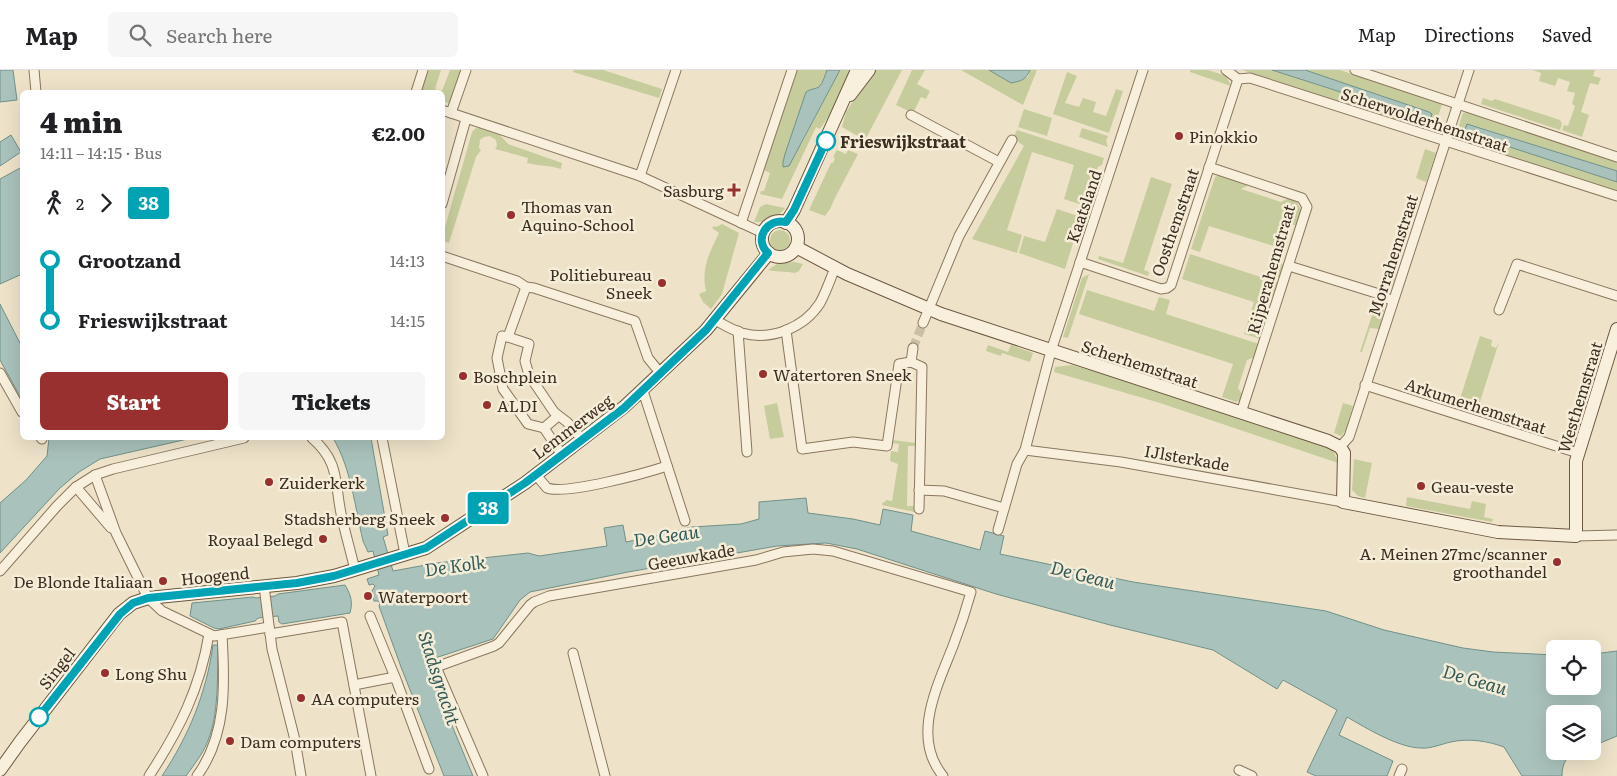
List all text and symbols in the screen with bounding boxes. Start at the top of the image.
search box [108,12,458,57]
text: Map [25,17,78,52]
icon: search [126,21,154,49]
text: Search here [166,21,272,49]
text: Map [1358,21,1396,48]
text: Directions [1424,21,1514,48]
text: Saved [1542,21,1592,48]
street label: Scherwolderhemstraat [1338,81,1512,158]
text: 4 min [40,100,122,142]
text: €2.00 [372,119,425,147]
place label: Pinokkio [1189,124,1258,148]
place label: Frieswijkstraat [840,129,966,153]
marker: Pinokkio [1173,130,1185,142]
marker: Frieswijkstraat [816,131,836,151]
text: 14:11 – 14:15 · Bus [40,140,162,164]
street label: Oosthemstraat [1144,164,1204,279]
street label: Kaatsland [1059,166,1107,246]
place label: Sasburg [663,178,724,202]
marker: Sasburg [728,184,740,196]
icon: walk [40,189,68,217]
icon: forward [92,189,120,217]
text: 38 [138,189,159,216]
text: 2 [76,191,84,215]
street label: Morrahemstraat [1361,191,1423,319]
place label: Thomas van Aquino-School [521,194,634,236]
street label: Rijperahemstraat [1240,201,1300,337]
marker: Thomas van Aquino-School [505,209,517,221]
text: Grootzand [78,246,181,274]
text: 14:13 [390,248,425,272]
place label: Politiebureau Sneek [550,262,652,304]
marker: Politiebureau Sneek [656,277,668,289]
text: Frieswijkstraat [78,306,228,334]
text: 14:15 [390,308,425,332]
street label: Scherhemstraat [1079,333,1202,393]
street label: Westhemstraat [1551,338,1608,456]
place label: Watertoren Sneek [773,362,912,386]
place label: Boschplein [473,364,558,388]
marker: Watertoren Sneek [757,368,769,380]
marker: Boschplein [457,370,469,382]
street label: Arkumerhemstraat [1402,371,1550,439]
button: Start [40,372,228,430]
button: Tickets [238,372,425,430]
street label: Lemmerweg [527,388,617,464]
place label: ALDI [497,393,538,417]
marker: ALDI [481,399,493,411]
street label: IJlsterkade [1143,438,1231,476]
place label: Zuiderkerk [279,470,365,494]
place label: Geau-veste [1431,474,1514,498]
marker: Zuiderkerk [263,476,275,488]
marker: Geau-veste [1415,480,1427,492]
line badge: 38 [466,492,510,524]
text: 38 [478,494,498,521]
place label: Stadsherberg Sneek [284,506,435,530]
marker: Stadsherberg Sneek [439,512,451,524]
water label: De Geau [631,517,701,553]
place label: Royaal Belegd [207,527,313,551]
marker: Royaal Belegd [317,533,329,545]
street label: Geeuwkade [646,537,736,575]
place label: A. Meinen 27mc/scanner groothandel [1359,541,1547,583]
water label: De Kolk [423,547,488,583]
water label: De Geau [1048,553,1119,595]
marker: A. Meinen 27mc/scanner groothandel [1551,556,1563,568]
street label: Hoogend [179,559,251,591]
place label: De Blonde Italiaan [13,569,153,593]
marker: De Blonde Italiaan [157,575,169,587]
place label: Waterpoort [378,584,469,608]
marker: Waterpoort [362,590,374,602]
water label: Stadsgracht [412,627,468,729]
map controls [1546,640,1601,760]
button: locate [1546,640,1601,695]
street label: Singel [32,642,80,694]
water label: De Geau [1440,657,1511,701]
place label: Long Shu [115,661,187,685]
marker: Long Shu [99,667,111,679]
place label: AA computers [311,686,419,710]
marker: AA computers [295,692,307,704]
button: layers [1546,705,1601,760]
unlabelled marker [29,707,49,727]
place label: Dam computers [240,729,361,753]
marker: Dam computers [224,735,236,747]

